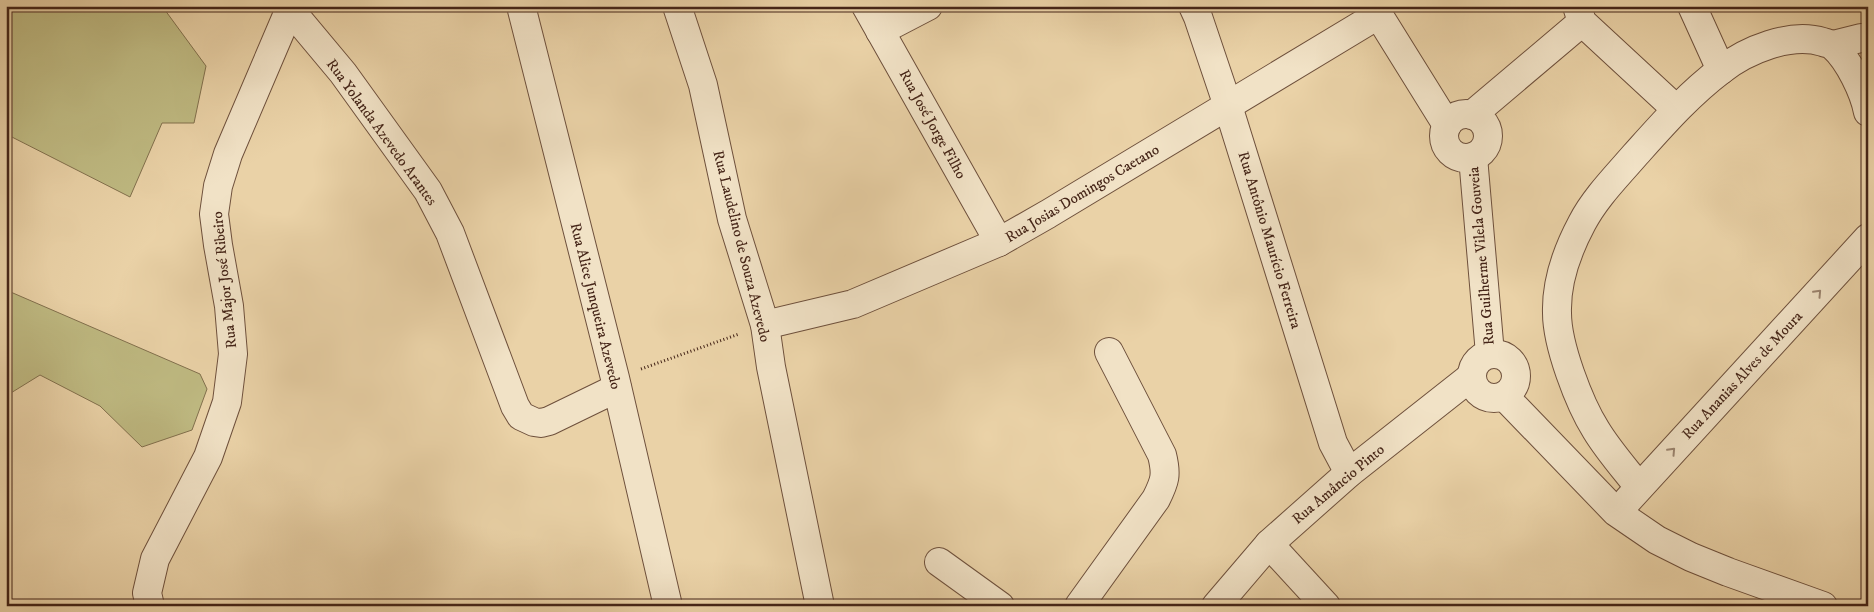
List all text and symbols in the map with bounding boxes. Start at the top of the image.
street label: Rua Yolanda Azevedo Arantes [322,55,441,209]
street label: Rua José Jorge Filho [895,66,970,182]
street label: Rua Josias Domingos Caetano [1002,140,1163,247]
street label: Rua Laudelino de Souza Azevedo [708,148,775,344]
street label: Rua Antônio Maurício Ferreira [1233,149,1306,332]
street label: Rua Guilherme Vilela Gouveia [1464,165,1499,346]
street label: Rua Major José Ribeiro [208,210,241,349]
street label: Rua Alice Junqueira Azevedo [566,221,625,391]
one-way arrow [1812,289,1821,298]
street label: Rua Ananias Alves de Moura [1678,307,1807,444]
street label: Rua Amâncio Pinto [1288,440,1388,529]
one-way arrow [1666,448,1675,457]

